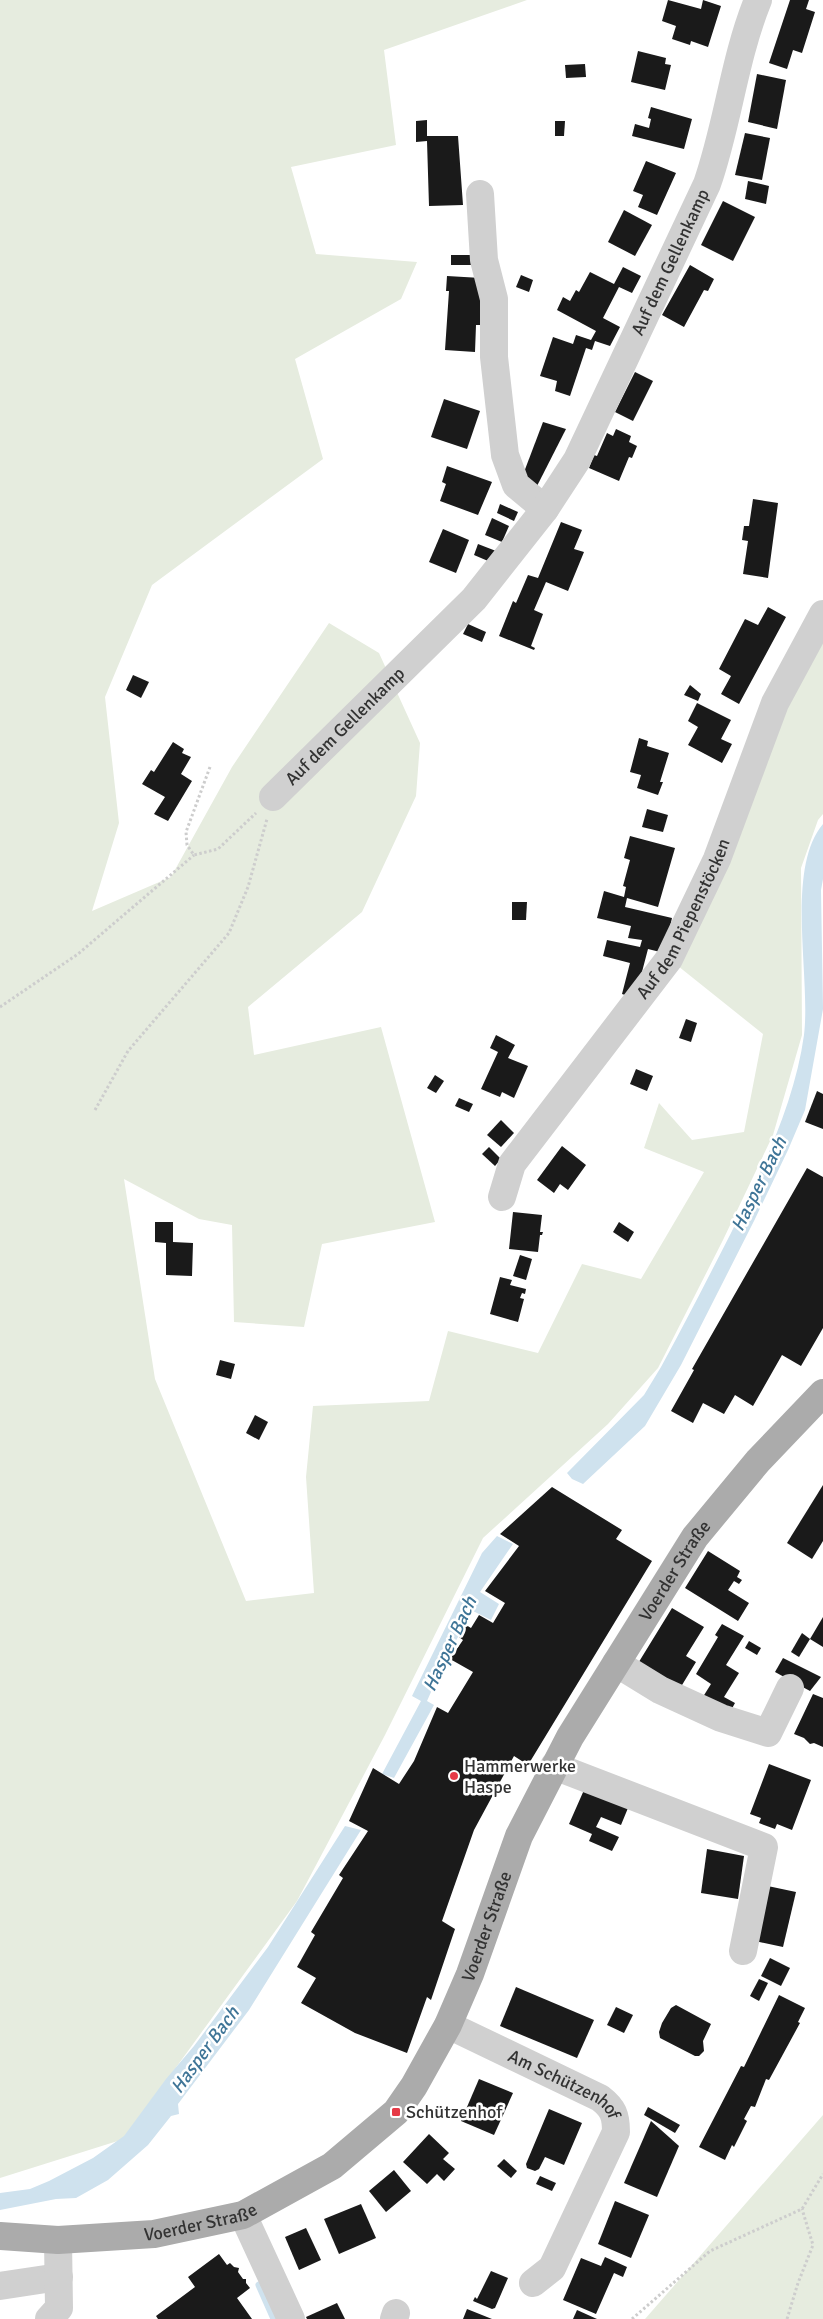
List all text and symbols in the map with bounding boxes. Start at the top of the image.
street label: Auf dem Gellenkamp [626,185,714,339]
street label: Auf dem Gellenkamp [280,662,409,790]
street label: Auf dem Piepenstöcken [631,835,735,1003]
water label: Hasper Bach [726,1132,792,1235]
street label: Voerder Straße [634,1516,715,1625]
water label: Hasper Bach [418,1592,483,1695]
place label: Hammerwerke Haspe [464,1755,576,1798]
marker: Hammerwerke Haspe [448,1770,460,1782]
street label: Voerder Straße [457,1868,517,1985]
water label: Hasper Bach [165,2001,245,2098]
street label: Am Schützenhof [505,2045,626,2122]
place label: Schützenhof [406,2101,503,2123]
marker: Schützenhof [390,2106,402,2118]
street label: Voerder Straße [143,2198,261,2246]

